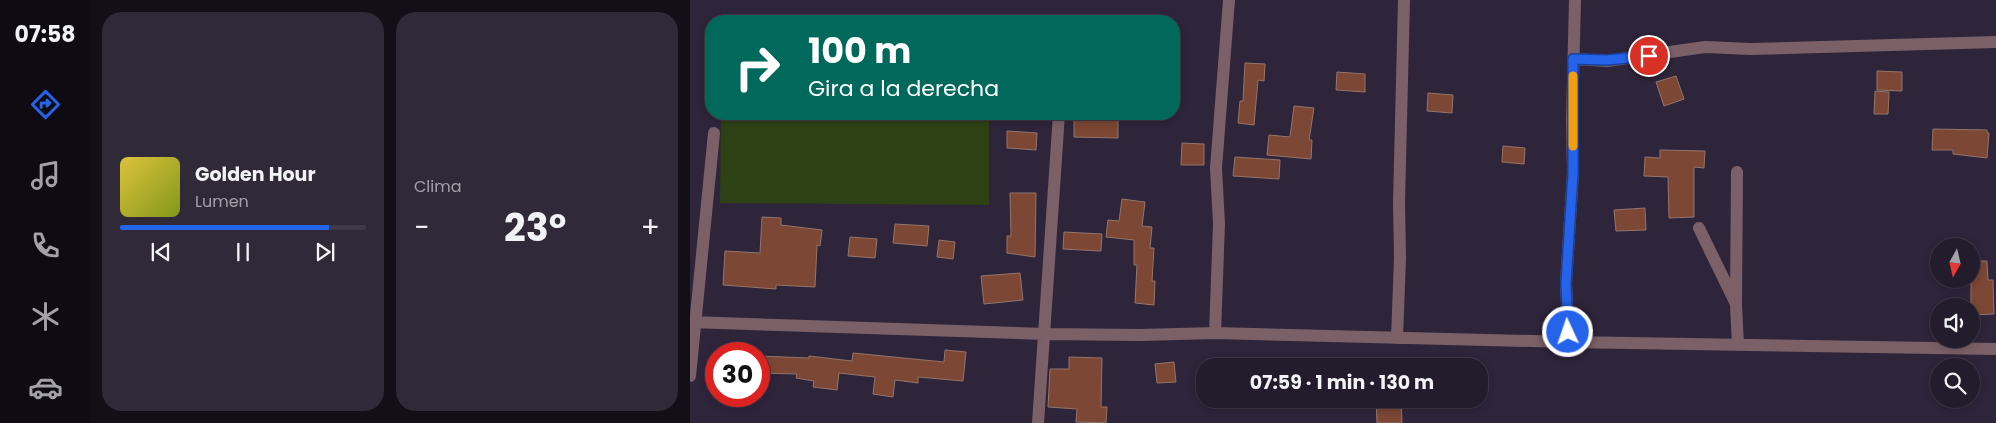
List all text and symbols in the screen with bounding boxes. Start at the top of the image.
text: 07:58 [15,19,75,50]
text: 100 m [808,26,911,75]
icon: right [725,35,790,100]
pin [1628,35,1670,77]
icon: arrive [1635,42,1663,70]
text: Gira a la derecha [808,73,999,104]
icon: directions [28,87,63,122]
icon: music [28,158,63,193]
text: Golden Hour [195,161,316,188]
text: Clima [414,175,462,198]
text: Lumen [195,190,249,213]
text: 23° [504,201,566,254]
text: − [414,208,429,247]
text: + [641,208,660,247]
icon: phone [28,228,63,263]
icon: previous [147,238,175,266]
icon: pause [229,238,257,266]
icon: next [311,238,339,266]
north arrow [1930,238,1980,288]
map controls [1930,238,1980,408]
button: sound [1930,298,1980,348]
icon: climate [28,299,63,334]
position arrow [1541,305,1593,357]
speed limit sign: 30 [705,342,770,407]
button: search [1930,358,1980,408]
text: 07:59 · 1 min · 130 m [1250,369,1434,396]
icon: car [28,370,63,405]

